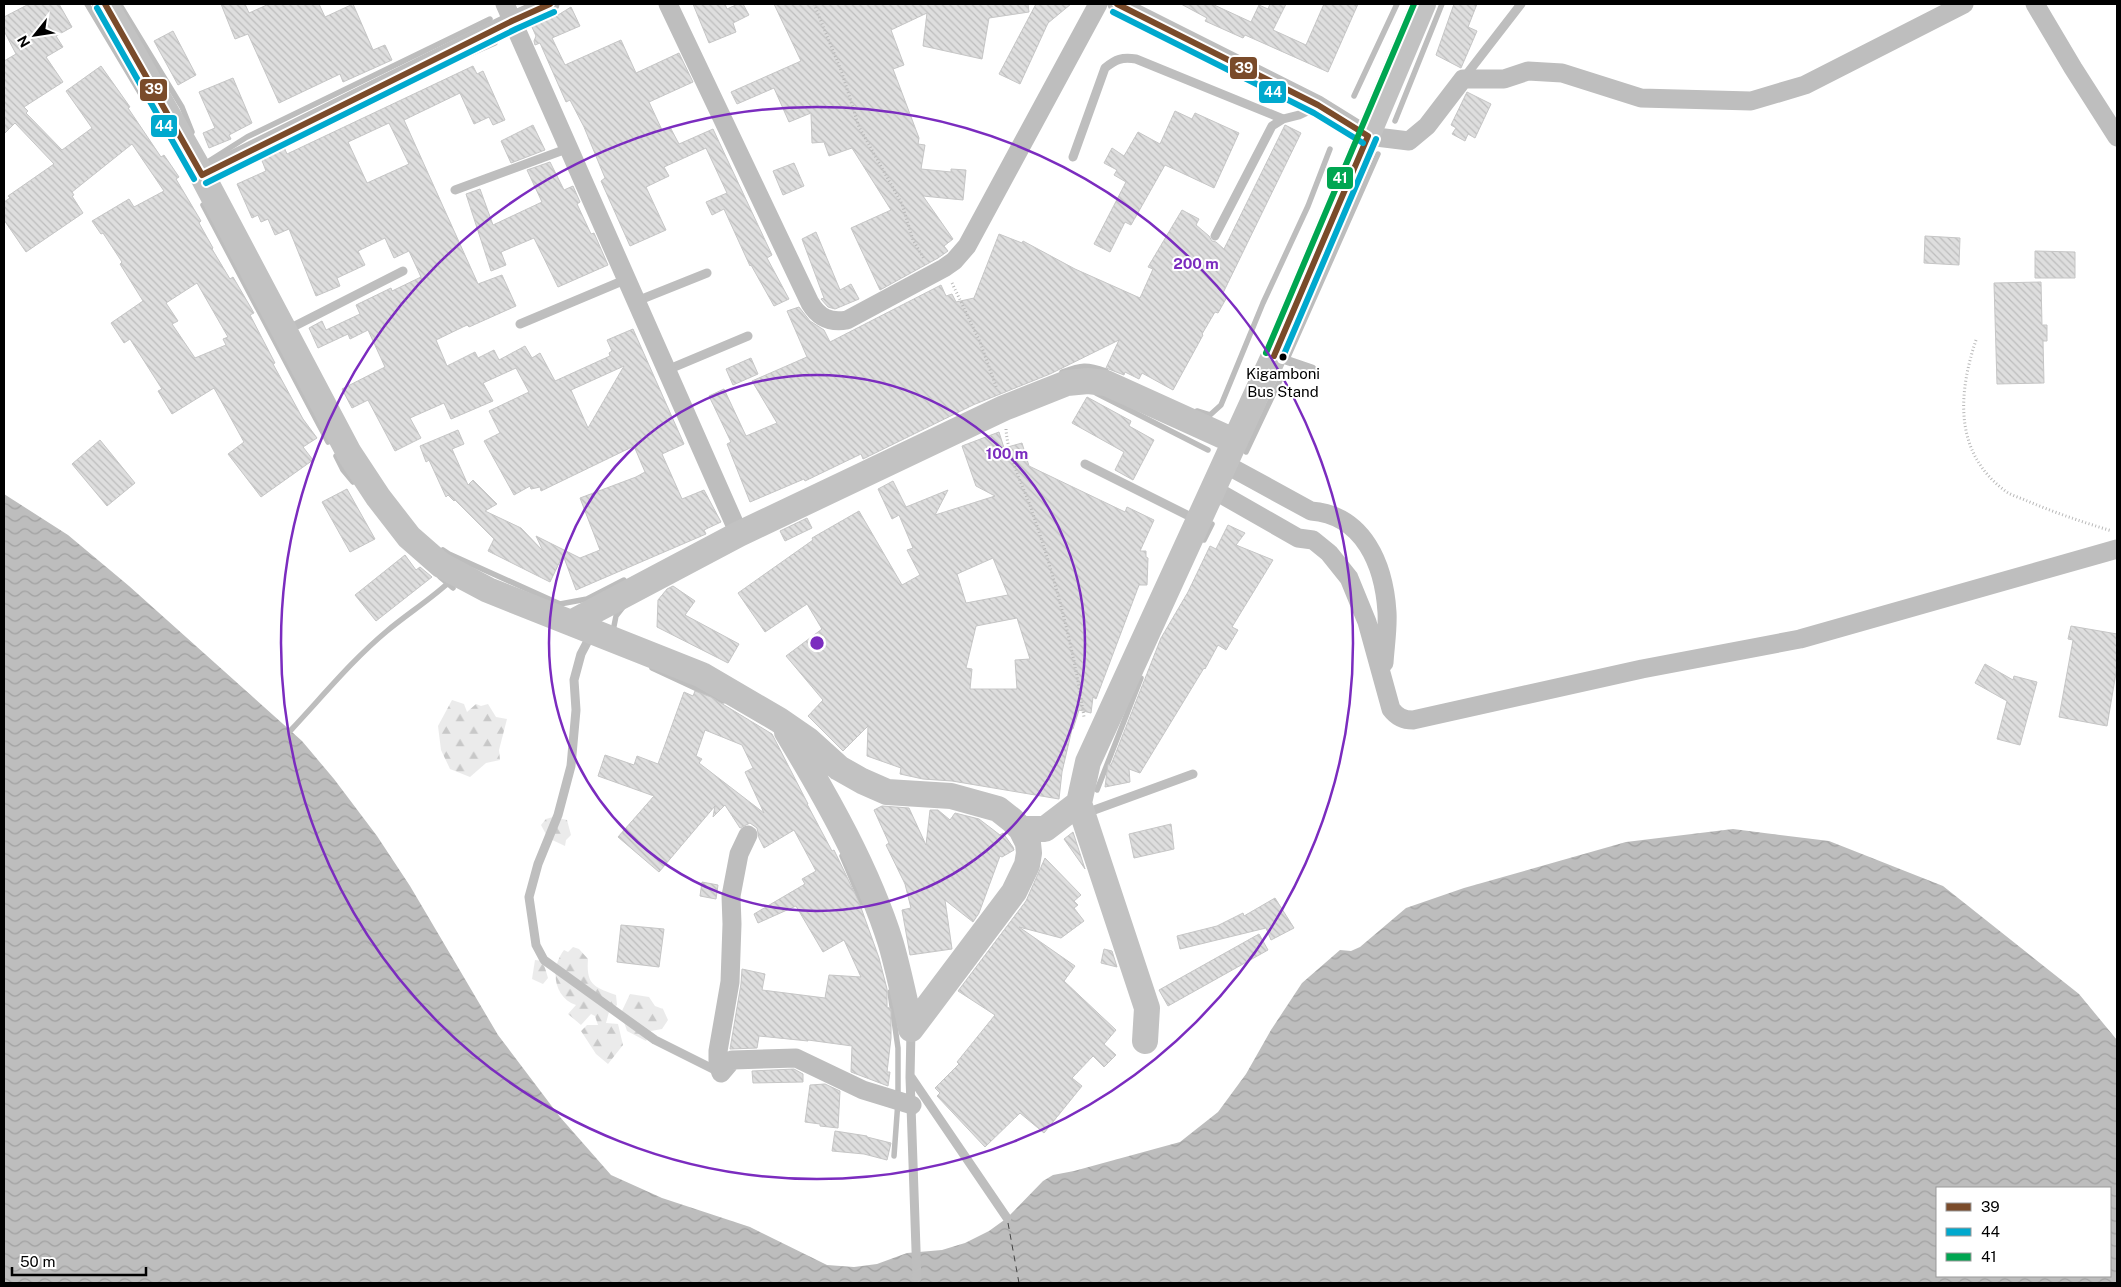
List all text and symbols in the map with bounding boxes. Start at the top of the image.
north arrow [10,10,60,60]
text: N [14,33,33,50]
line badge: 39 [1229,56,1258,80]
text: 39 [1235,60,1253,76]
line badge: 39 [139,78,168,102]
line badge: 44 [1258,80,1287,104]
text: 39 [145,81,163,97]
text: 44 [1264,84,1282,100]
line badge: 44 [150,114,178,138]
text: 44 [155,118,173,134]
line badge: 41 [1326,166,1354,190]
text: 41 [1332,170,1348,186]
text: 200 m [1173,255,1219,272]
marker: Kigamboni Bus Stand [1278,352,1288,362]
place label: Kigamboni Bus Stand [1246,365,1320,400]
text: 100 m [986,445,1028,462]
centre of rings [808,634,826,652]
legend [1936,1187,2111,1277]
text: 39 [1981,1198,2000,1215]
text: 44 [1981,1223,2000,1240]
scale bar [12,1244,146,1276]
text: 41 [1981,1248,1997,1265]
text: 50 m [20,1253,55,1270]

